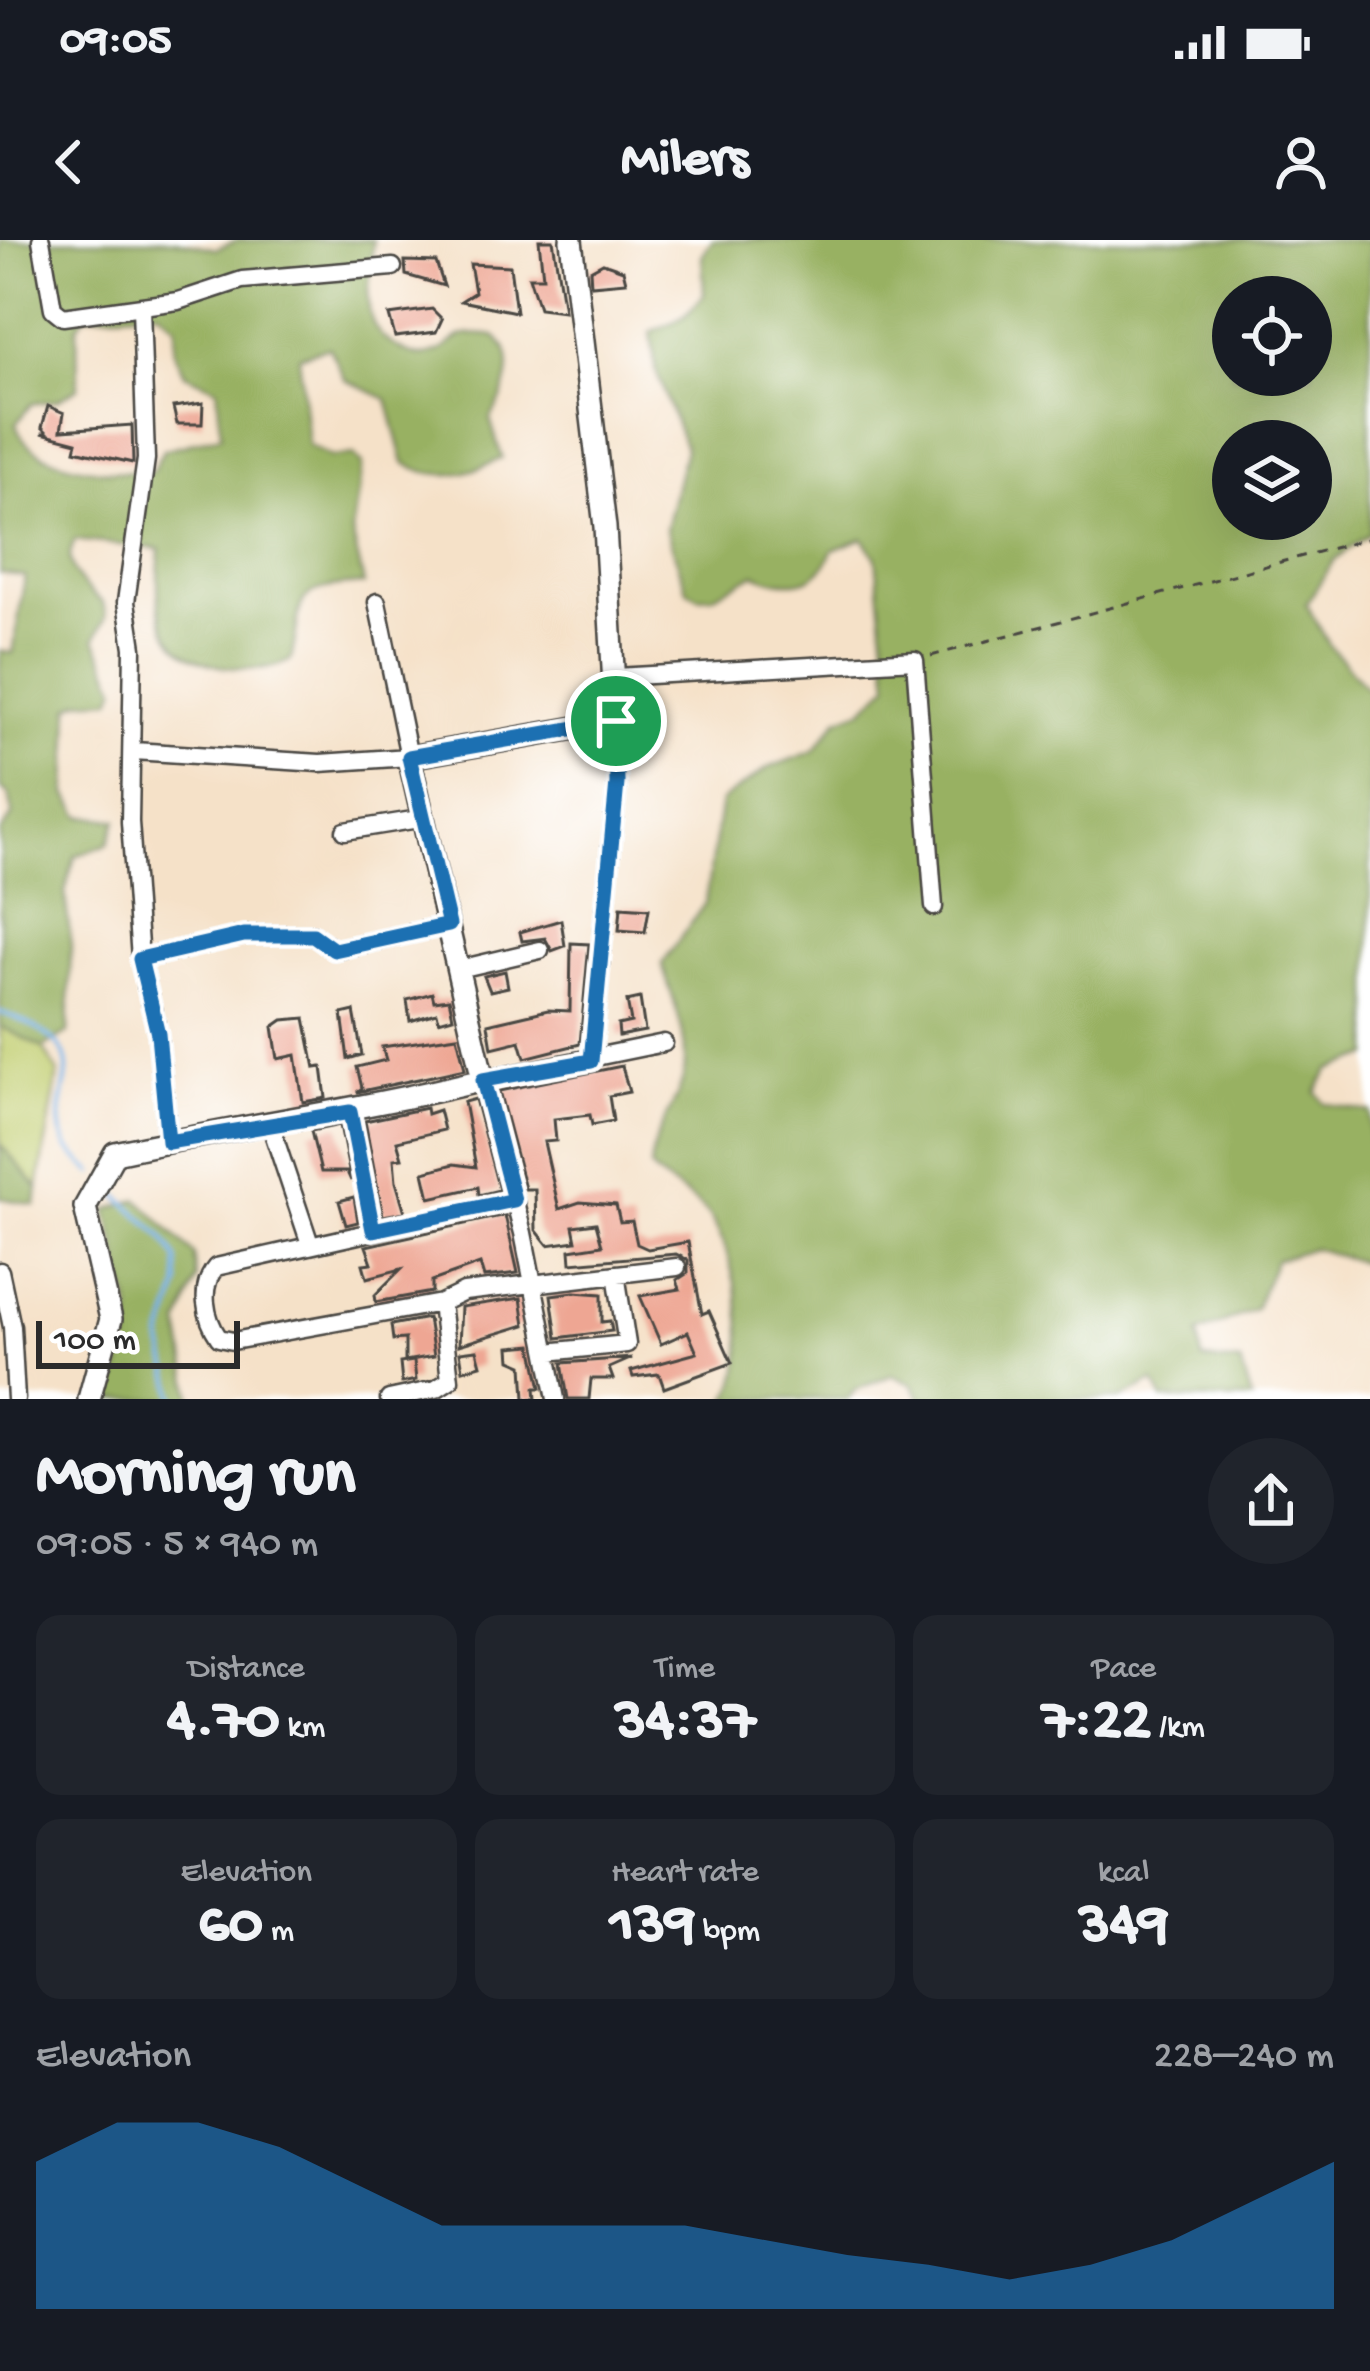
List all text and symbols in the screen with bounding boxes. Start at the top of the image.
text: 09:05 [60,16,171,69]
icon: back [36,129,102,195]
icon: person [1268,129,1334,195]
text: Milers [621,130,749,194]
map controls [1212,276,1332,540]
button: locate [1212,276,1332,396]
button: layers [1212,420,1332,540]
pin [565,670,667,772]
icon: arrive [583,688,649,754]
scale bar [36,1315,240,1368]
text: 100 m [54,1323,136,1361]
button: share [1208,1438,1334,1564]
text: Morning run [36,1439,355,1517]
text: 09:05 · 5 × 940 m [36,1523,318,1569]
text: Distance [188,1651,305,1689]
text: Time [655,1651,715,1689]
text: Pace [1091,1651,1156,1689]
text: 4.70 [167,1689,280,1759]
text: 34:37 [615,1689,755,1759]
text: 7:22 [1042,1689,1151,1759]
text: km [280,1710,326,1748]
text: /km [1151,1710,1205,1748]
text: Elevation [181,1855,312,1893]
text: Heart rate [611,1855,759,1893]
text: kcal [1098,1855,1149,1893]
text: 60 [198,1893,263,1963]
text: 139 [610,1893,695,1963]
text: 349 [1079,1893,1168,1963]
text: m [263,1914,294,1952]
text: bpm [695,1914,760,1952]
text: Elevation [36,2035,191,2081]
text: 228–240 m [1154,2035,1334,2081]

